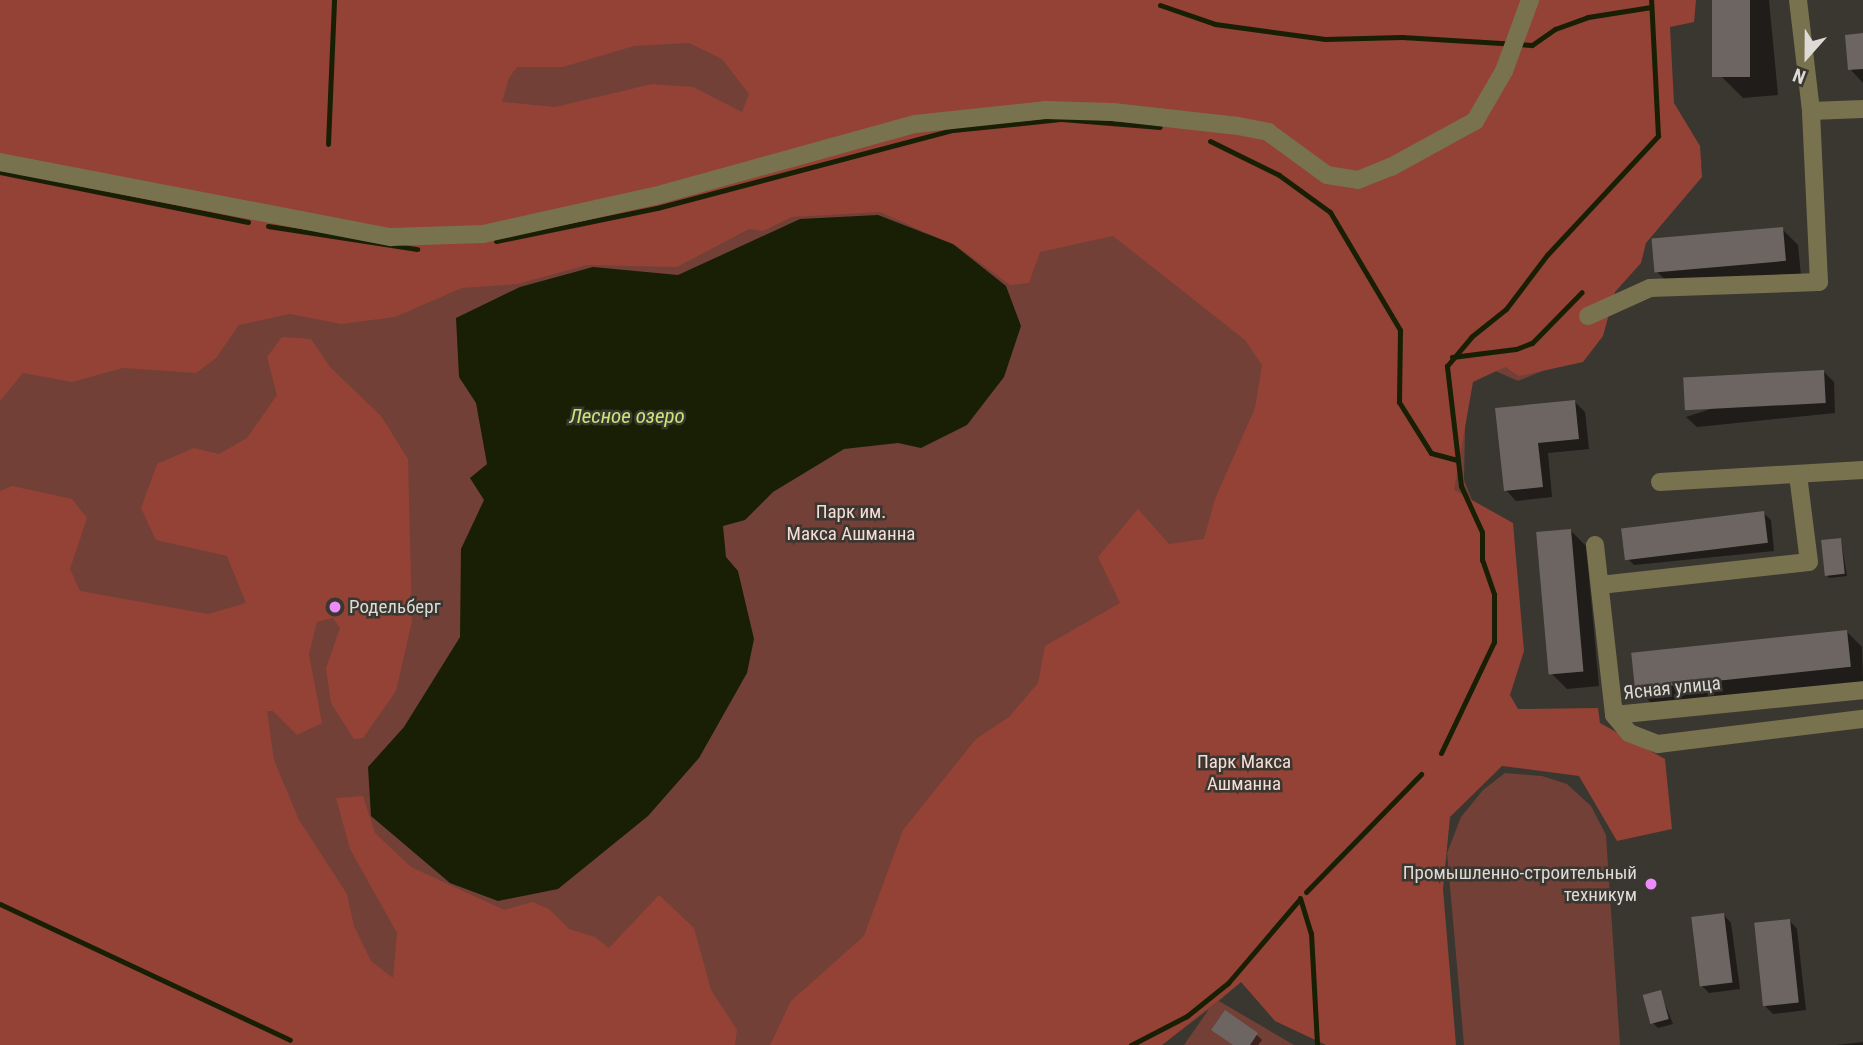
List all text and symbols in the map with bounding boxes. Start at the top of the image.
north arrow [1772,21,1842,91]
text: N [1790,63,1809,89]
water label: Лесное озеро [569,403,685,429]
park label: Парк им. Макса Ашманна [787,501,915,545]
place label: Родельберг [349,596,441,618]
marker: Родельберг [327,599,343,615]
street label: Ясная улица [1622,672,1722,704]
park label: Парк Макса Ашманна [1197,751,1291,795]
place label: Промышленно-строительный техникум [1403,862,1637,906]
marker: Промышленно-строительный техникум [1643,876,1659,892]

